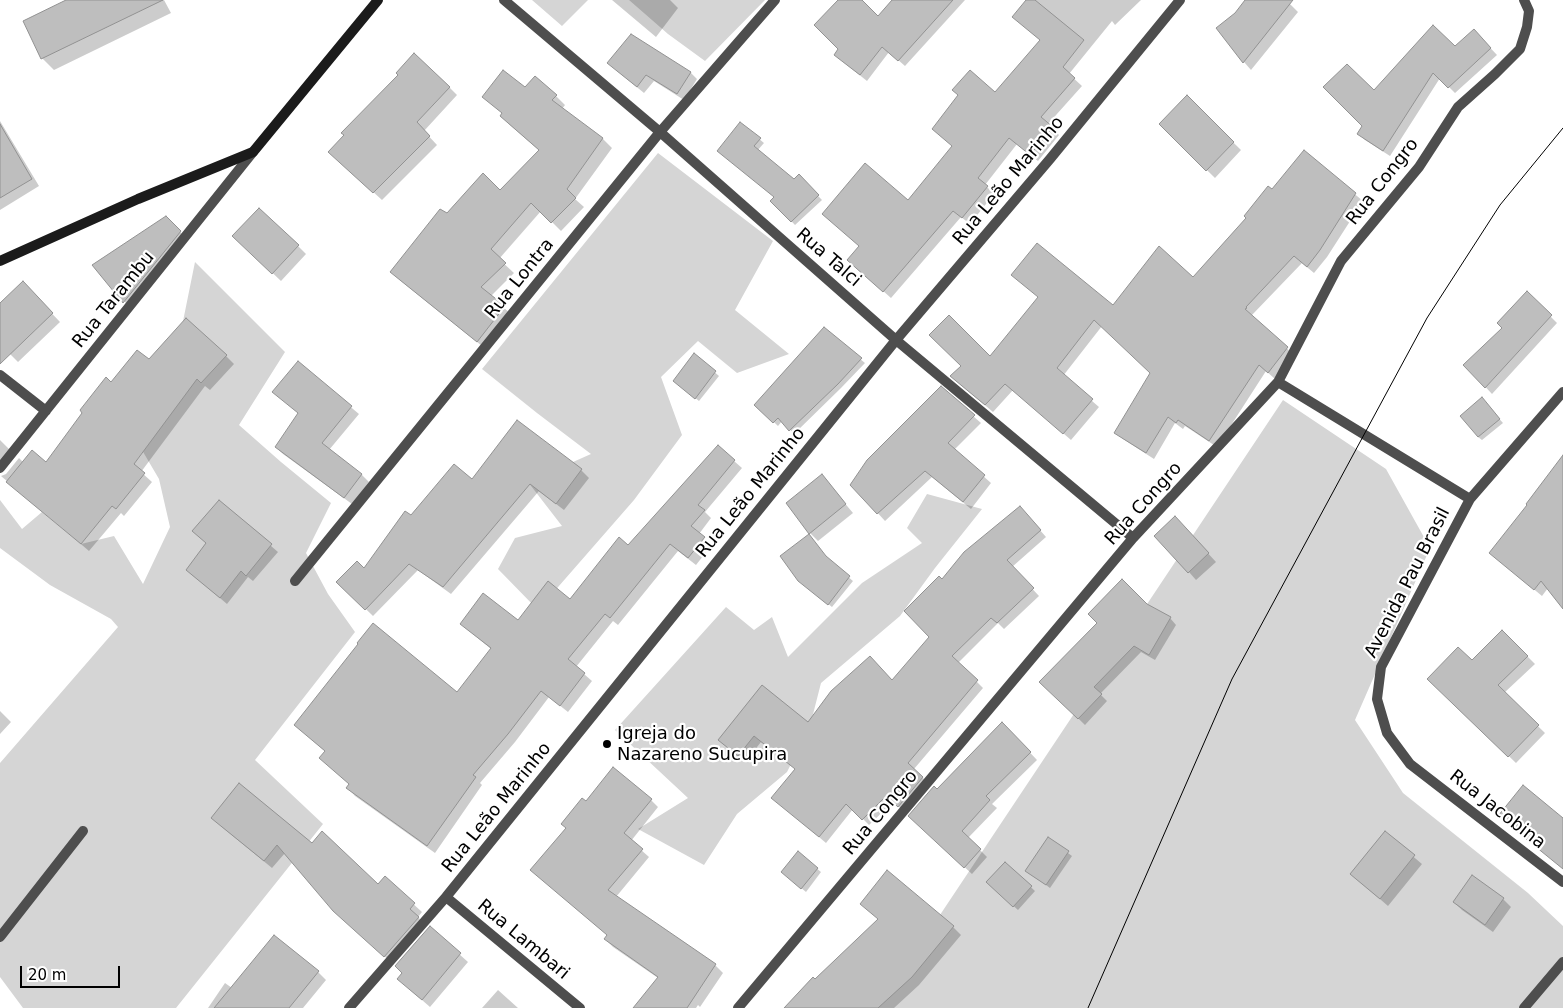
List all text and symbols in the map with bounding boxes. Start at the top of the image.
street label: Rua Leão Marinho [949,112,1069,250]
street label: Rua Congro [1342,134,1424,230]
street label: Rua Talci [791,224,865,292]
street label: Rua Lontra [481,234,559,324]
street label: Rua Tarambu [69,247,159,353]
street label: Rua Leão Marinho [692,424,810,562]
street label: Rua Congro [1101,458,1187,550]
street label: Avenida Pau Brasil [1361,504,1455,662]
place label: Igreja do Nazareno Sucupira [617,723,787,766]
marker: Igreja do Nazareno Sucupira [601,738,613,750]
street label: Rua Leão Marinho [438,739,556,877]
street label: Rua Congro [839,766,923,860]
street label: Rua Jacobina [1445,766,1549,854]
street label: Rua Lambari [473,895,573,985]
scale bar [22,956,122,988]
text: 20 m [28,966,66,984]

